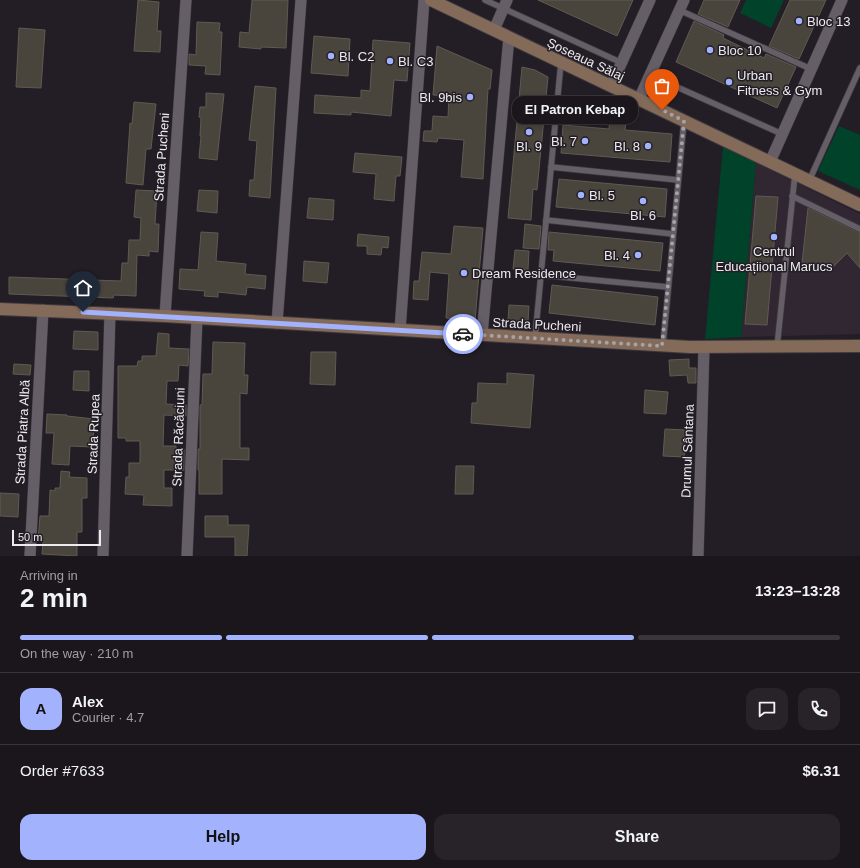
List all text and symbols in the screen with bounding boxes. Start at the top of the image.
place label: Bloc 13 [807,14,850,29]
marker: Bloc 13 [794,16,804,26]
street label: Șoseaua Sălaj [545,35,627,84]
place label: Bloc 10 [718,43,761,58]
marker: Bloc 10 [705,45,715,55]
place label: Bl. C2 [339,49,374,64]
marker: Bl. C2 [326,51,336,61]
place label: Bl. C3 [398,54,433,69]
marker: Bl. C3 [385,56,395,66]
place label: Urban Fitness & Gym [737,68,822,98]
pin [645,69,679,110]
icon: bag [651,75,673,97]
marker: Urban Fitness & Gym [724,77,734,87]
place label: Bl. 9bis [419,90,462,105]
marker: Bl. 9bis [465,92,475,102]
callout: El Patron Kebap [512,96,638,124]
text: El Patron Kebap [525,102,625,117]
street label: Strada Pucheni [151,112,172,202]
marker: Bl. 9 [524,127,534,137]
place label: Bl. 7 [551,134,577,149]
marker: Bl. 7 [580,136,590,146]
place label: Bl. 9 [516,139,542,154]
place label: Bl. 8 [614,139,640,154]
marker: Bl. 8 [643,141,653,151]
place label: Bl. 5 [589,188,615,203]
marker: Bl. 5 [576,190,586,200]
marker: Bl. 6 [638,196,648,206]
place label: Bl. 6 [630,208,656,223]
marker: Centrul Educațiional Marucs [769,232,779,242]
place label: Centrul Educațiional Marucs [715,244,833,274]
place label: Bl. 4 [604,248,630,263]
marker: Bl. 4 [633,250,643,260]
place label: Dream Residence [472,266,576,281]
marker: Dream Residence [459,268,469,278]
pin [66,271,100,312]
icon: home [72,277,94,299]
courier [443,314,483,354]
street label: Strada Pucheni [492,315,582,334]
icon: car [452,323,474,345]
street label: Strada Piatra Albă [12,379,33,485]
street label: Strada Răcăciuni [169,387,188,487]
street label: Strada Rupea [85,393,102,474]
street label: Drumul Sântana [678,403,697,498]
scale bar [12,528,101,547]
text: 50 m [18,531,42,543]
text: Arriving in [20,568,78,583]
text: 13:23–13:28 [755,582,840,599]
text: 2 min [20,583,88,613]
text: On the way · 210 m [20,646,133,661]
button: chat [746,688,788,730]
button: phone [798,688,840,730]
text: Alex [72,693,104,710]
text: A [36,700,46,717]
text: Courier · 4.7 [72,710,144,725]
text: Order #7633 [20,762,104,779]
text: $6.31 [802,762,840,779]
button: Help [20,814,426,860]
button: Share [434,814,840,860]

